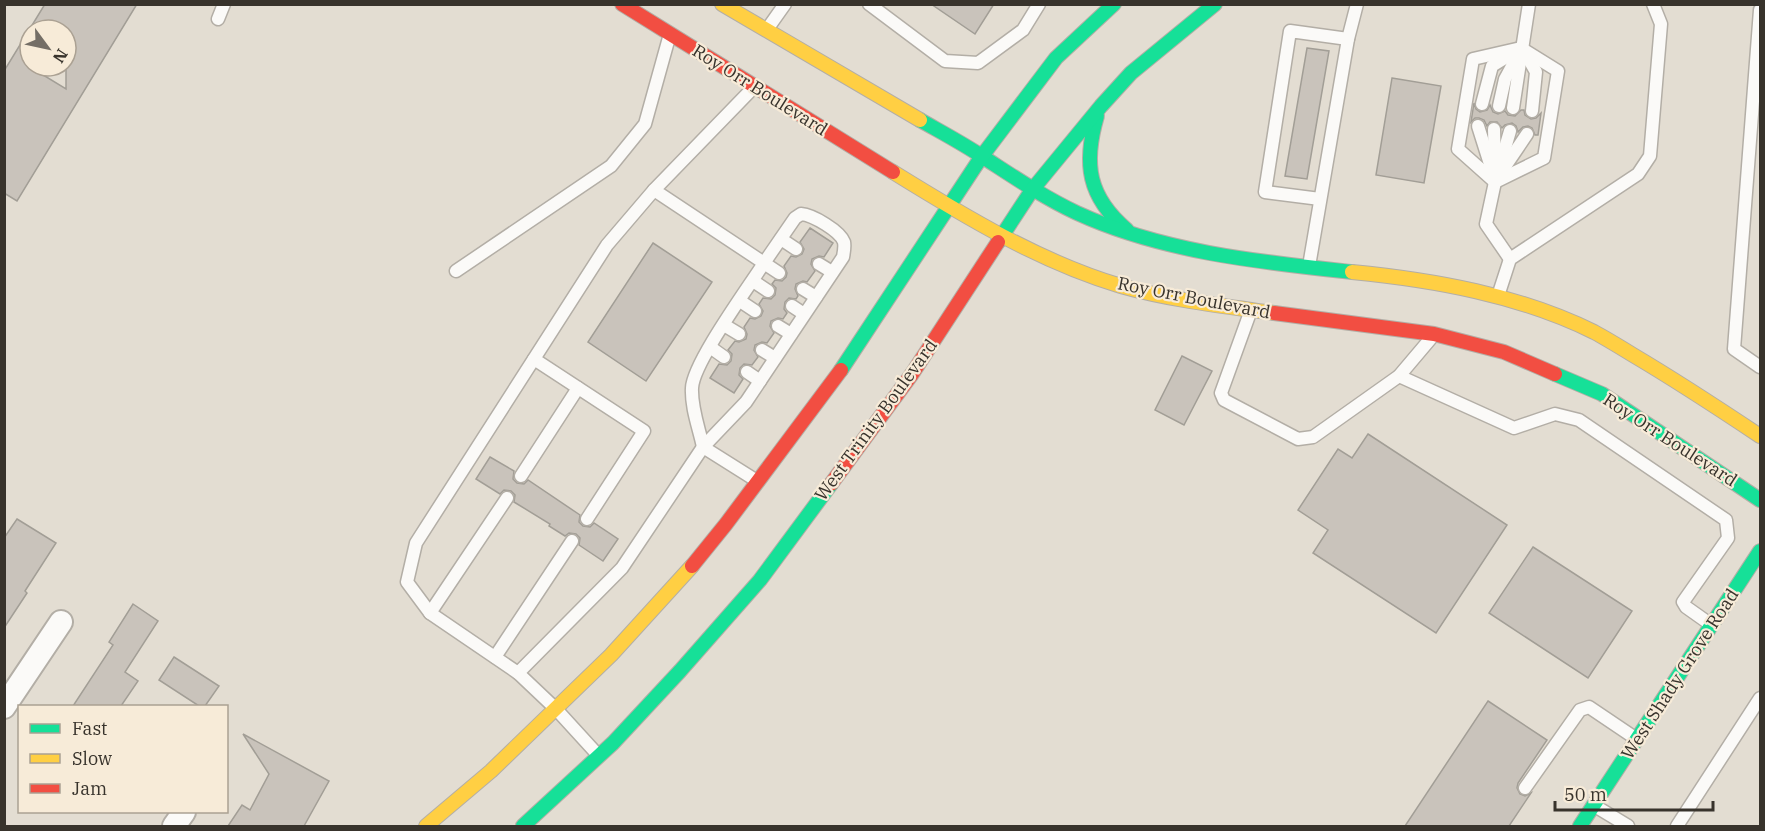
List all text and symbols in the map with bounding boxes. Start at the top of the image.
north arrow [18,18,78,78]
street label: Roy Orr Boulevard [688,39,832,140]
text: N [49,45,72,67]
street label: Roy Orr Boulevard [1116,271,1273,324]
street label: West Trinity Boulevard [809,334,942,505]
street label: Roy Orr Boulevard [1599,388,1742,492]
street label: West Shady Grove Road [1616,584,1743,763]
legend [18,705,228,813]
text: Fast [72,717,107,740]
text: Slow [72,747,112,770]
scale bar [1555,774,1712,812]
text: Jam [72,777,107,800]
text: 50 m [1564,783,1607,806]

